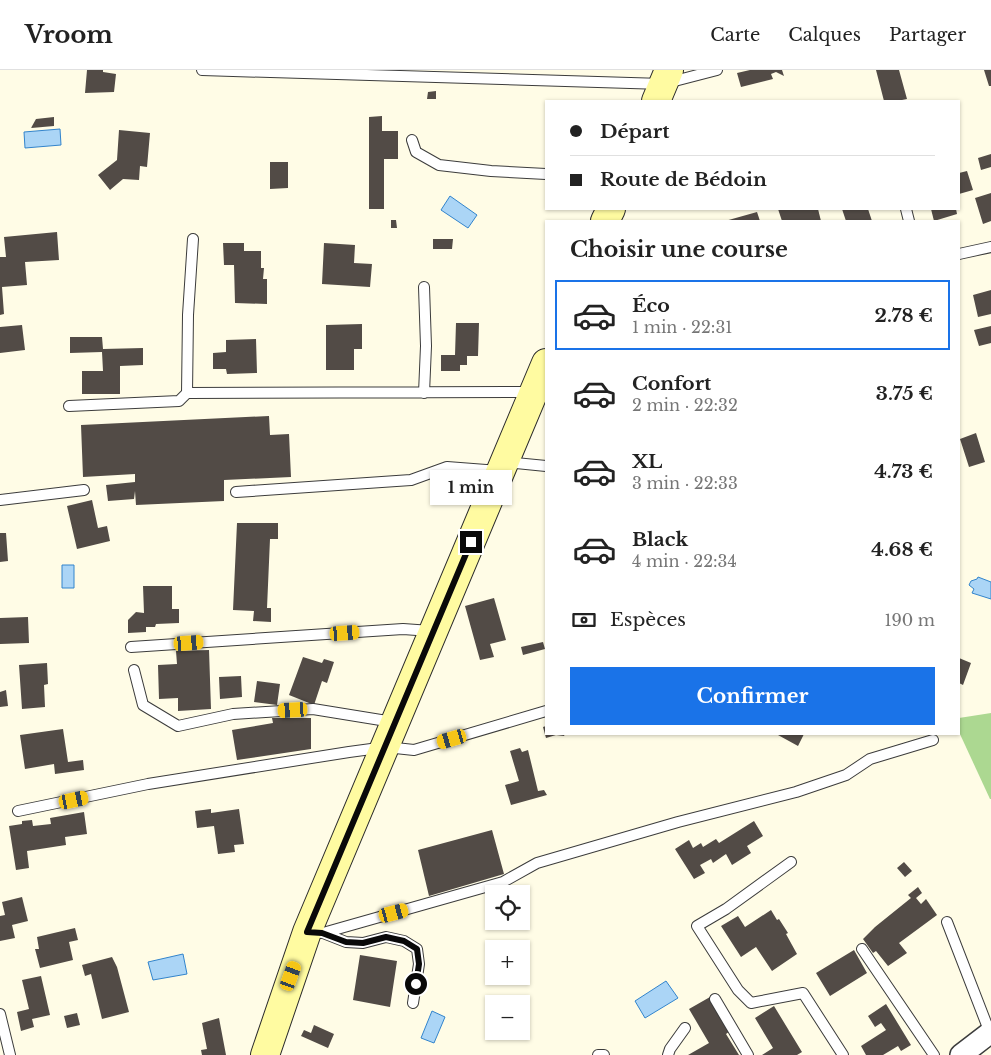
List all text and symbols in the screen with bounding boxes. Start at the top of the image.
text: Vroom [25,20,113,49]
text: Carte [710,24,760,46]
text: Calques [788,24,861,46]
text: Partager [889,24,966,46]
text: Départ [600,120,669,143]
text: Route de Bédoin [600,168,767,191]
text: Choisir une course [570,236,788,263]
icon: car [572,293,617,338]
text: Éco [632,294,670,317]
text: 2.78 € [875,304,933,327]
text: 1 min · 22:31 [632,317,732,337]
icon: car [572,371,617,416]
text: Confort [632,372,711,395]
text: 3.75 € [876,382,933,405]
text: 2 min · 22:32 [632,395,738,415]
icon: car [572,449,617,494]
text: XL [632,450,662,473]
text: 4.73 € [874,460,933,483]
callout: 1 min [430,470,512,504]
text: 3 min · 22:33 [632,473,738,493]
text: 1 min [448,477,494,497]
icon: car [572,527,617,572]
text: Black [632,528,688,551]
route end [460,531,482,553]
text: 4.68 € [871,538,933,561]
text: 4 min · 22:34 [632,551,737,571]
icon: cash [570,606,598,634]
text: Espèces [610,608,686,631]
text: 190 m [884,610,935,630]
car [329,624,360,642]
car [173,634,204,652]
button: Confirmer [570,667,935,725]
car [277,702,308,718]
car [435,728,468,750]
car [57,790,90,810]
map controls [485,885,530,1040]
button: locate [485,885,530,930]
car [377,902,410,924]
button: + [485,940,530,985]
car [278,959,303,993]
route start [405,973,427,995]
button: − [485,995,530,1040]

